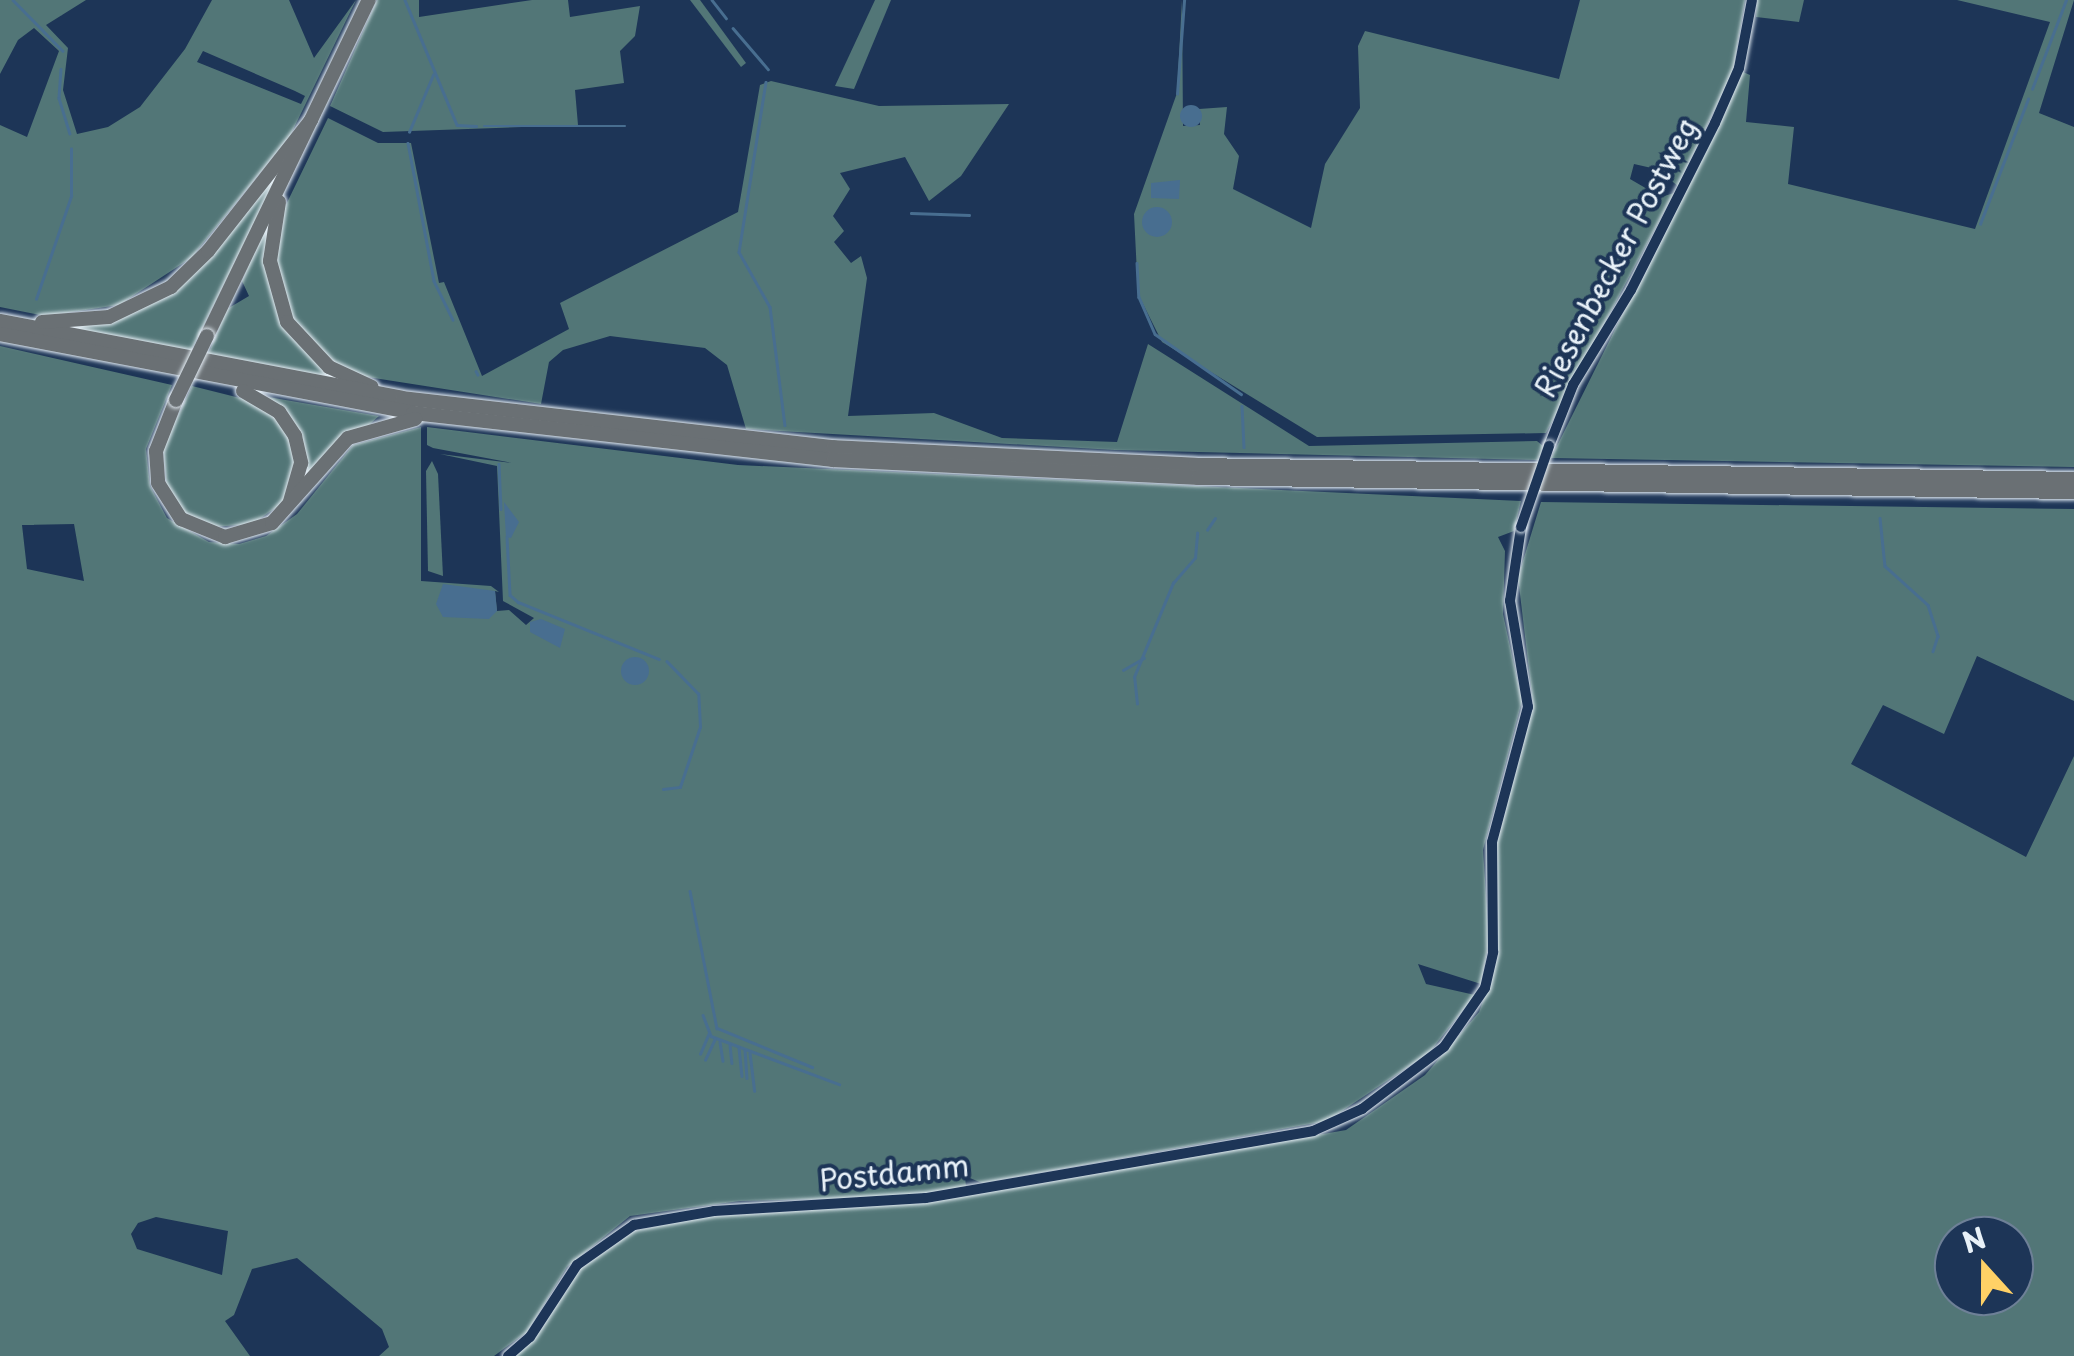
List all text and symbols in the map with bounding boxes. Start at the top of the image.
street label: Riesenbecker Postweg [1526,110,1704,404]
street label: Postdamm [817,1146,971,1198]
text: N [1956,1215,1992,1263]
north arrow [1934,1216,2034,1316]

